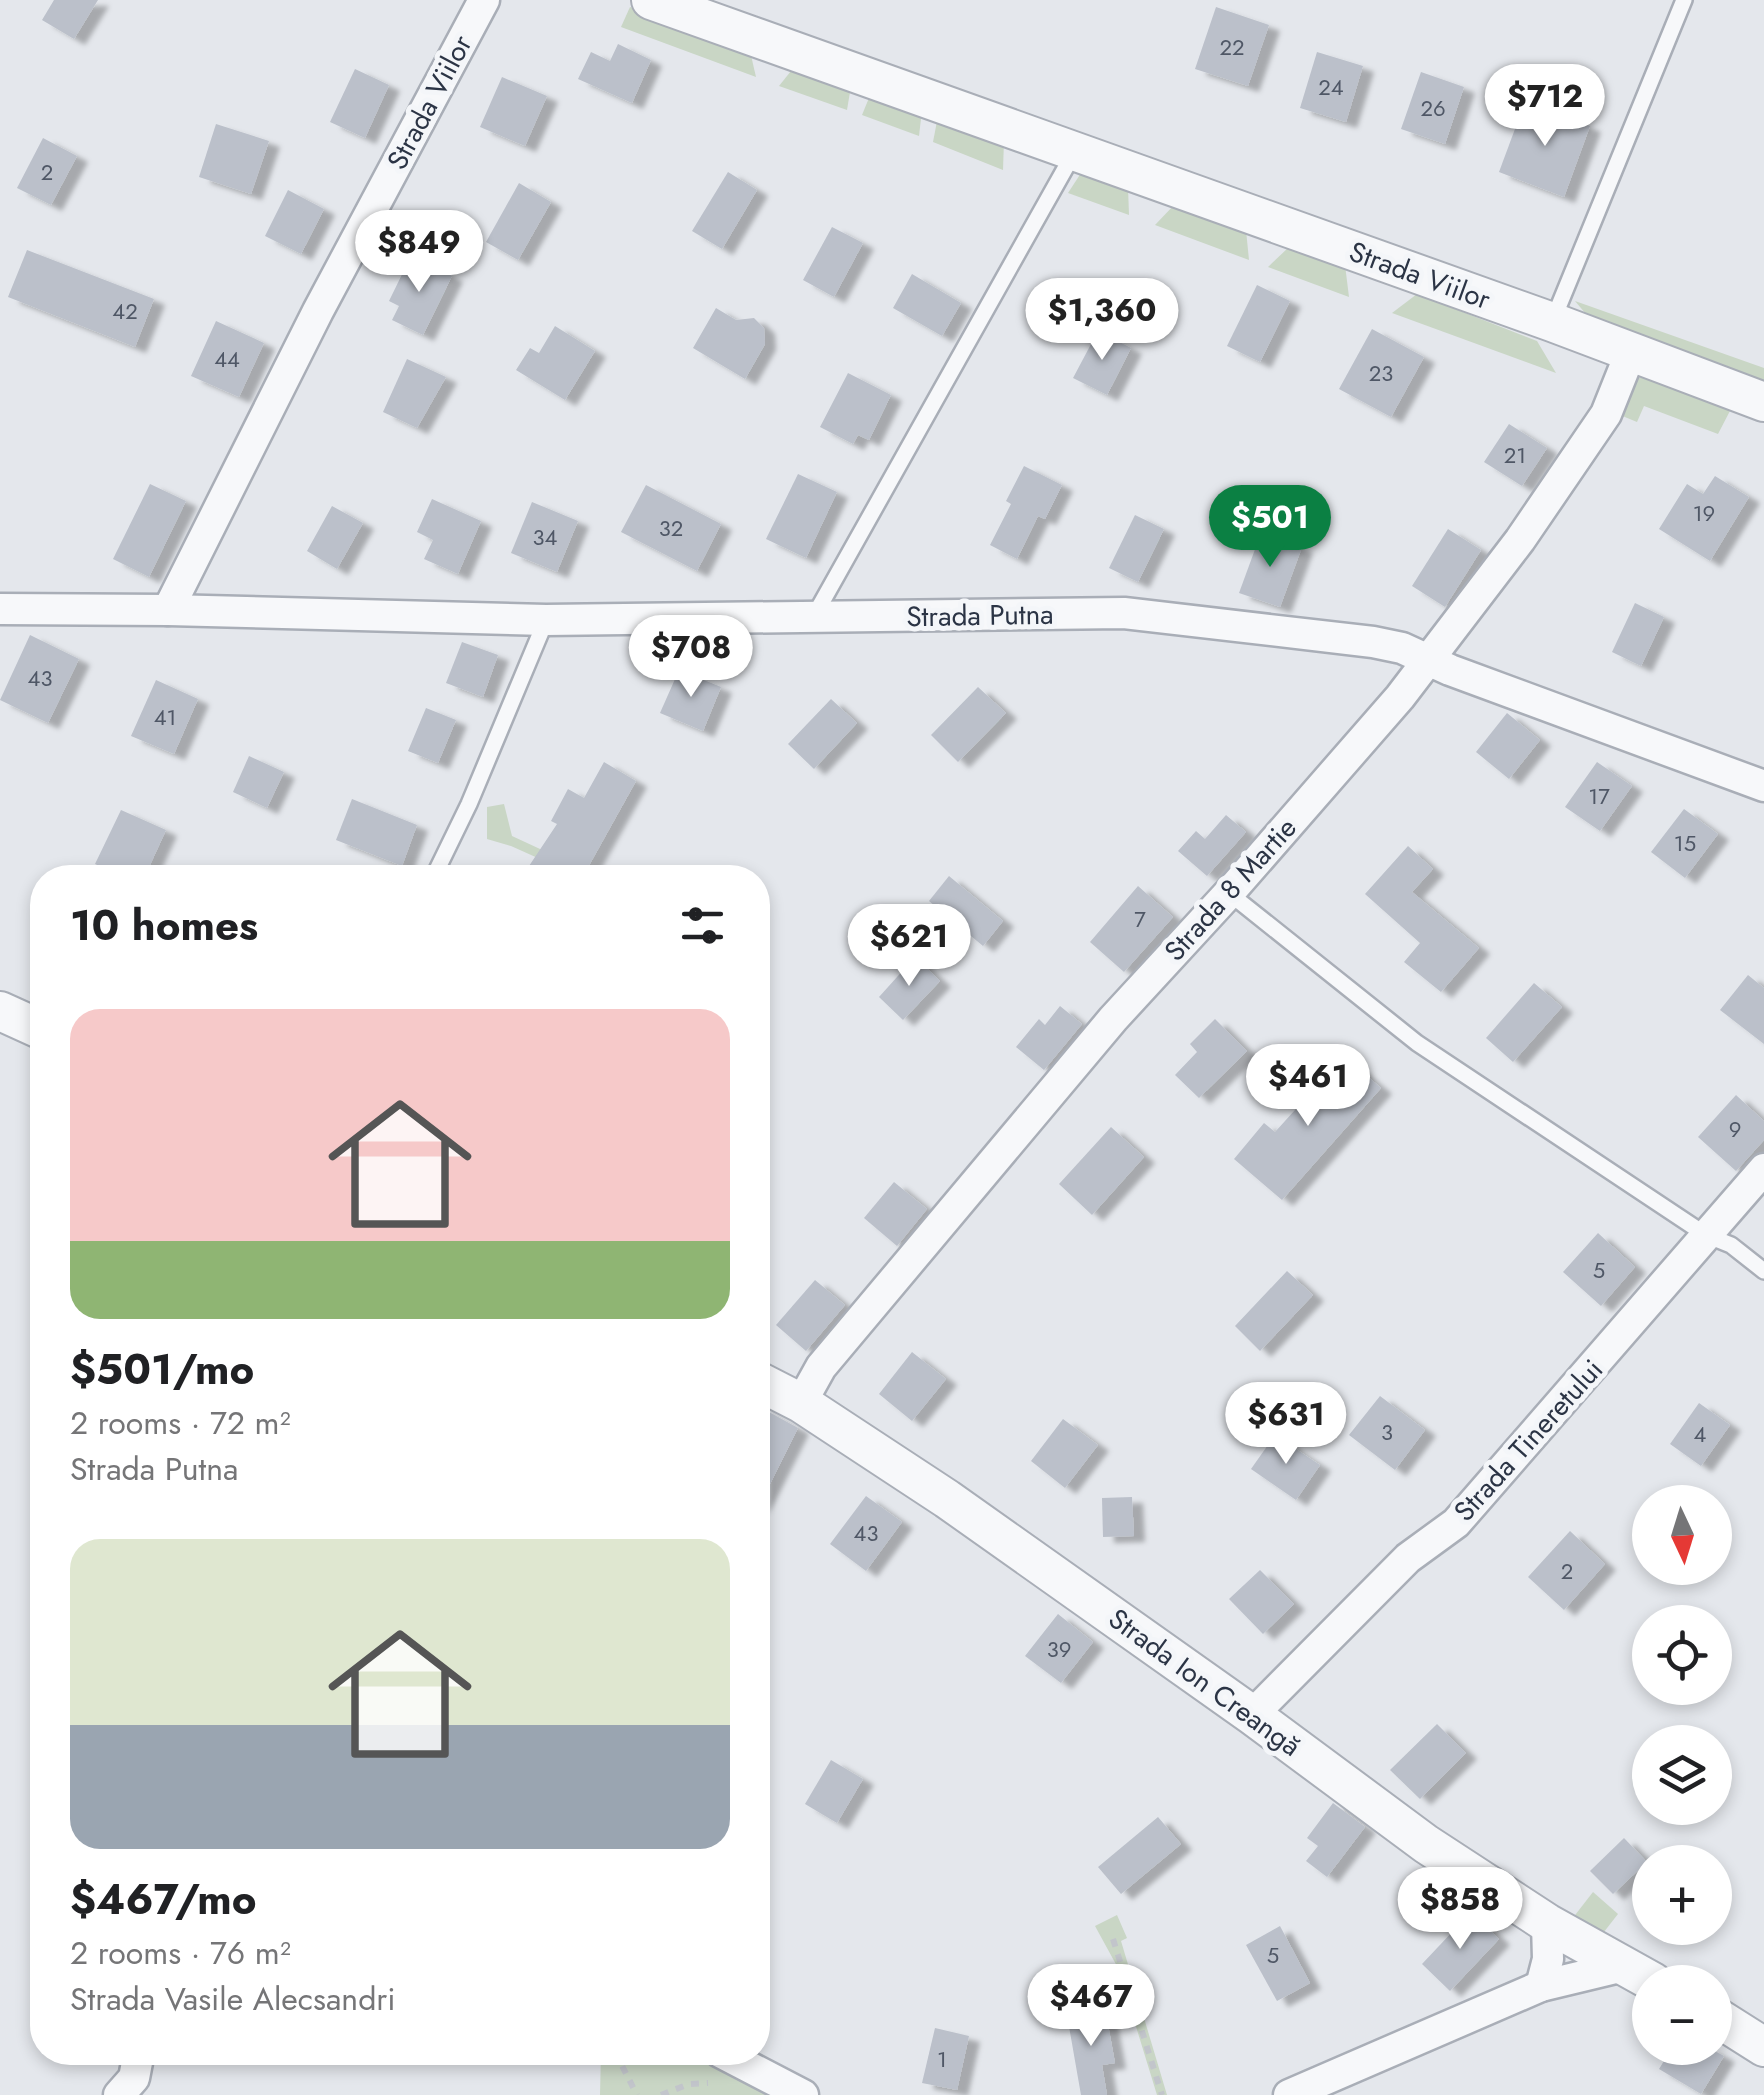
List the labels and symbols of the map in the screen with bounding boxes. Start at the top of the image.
street label: Strada Viilor [377,27,482,177]
house number: 22 [1219,31,1245,63]
pin: $712 [1486,64,1604,149]
house number: 24 [1318,71,1344,103]
house number: 26 [1420,92,1446,124]
house number: 2 [41,156,53,188]
pin: $849 [360,210,478,295]
street label: Strada Viilor [1344,231,1496,320]
pin: $1,360 [1021,278,1183,363]
house number: 42 [112,295,138,327]
house number: 44 [214,343,240,375]
house number: 23 [1369,357,1393,389]
house number: 21 [1504,439,1526,471]
pin: $501 [1211,485,1329,570]
house number: 19 [1693,497,1715,529]
house number: 32 [659,512,683,544]
house number: 34 [533,521,558,553]
street label: Strada Putna [906,594,1054,637]
pin: $708 [632,615,750,700]
house number: 43 [28,662,52,694]
house number: 41 [154,701,176,733]
house number: 17 [1588,780,1610,812]
street label: Strada 8 Martie [1155,808,1306,970]
house number: 15 [1674,827,1696,859]
house number: 7 [1134,903,1146,935]
pin: $621 [850,904,968,989]
pin: $461 [1249,1044,1367,1129]
house number: 9 [1729,1113,1741,1145]
house number: 5 [1593,1254,1605,1286]
street label: Strada Tineretului [1444,1350,1612,1531]
pin: $631 [1227,1382,1345,1467]
house number: 3 [1381,1416,1393,1448]
house number: 4 [1694,1418,1707,1450]
north arrow [1632,1485,1732,1585]
house number: 43 [854,1517,878,1549]
house number: 2 [1561,1555,1573,1587]
street label: Strada Ion Creangă [1100,1599,1309,1766]
house number: 39 [1047,1633,1071,1665]
pin: $858 [1401,1867,1519,1952]
house number: 5 [1267,1939,1279,1971]
pin: $467 [1032,1964,1150,2049]
house number: 1 [937,2043,947,2075]

